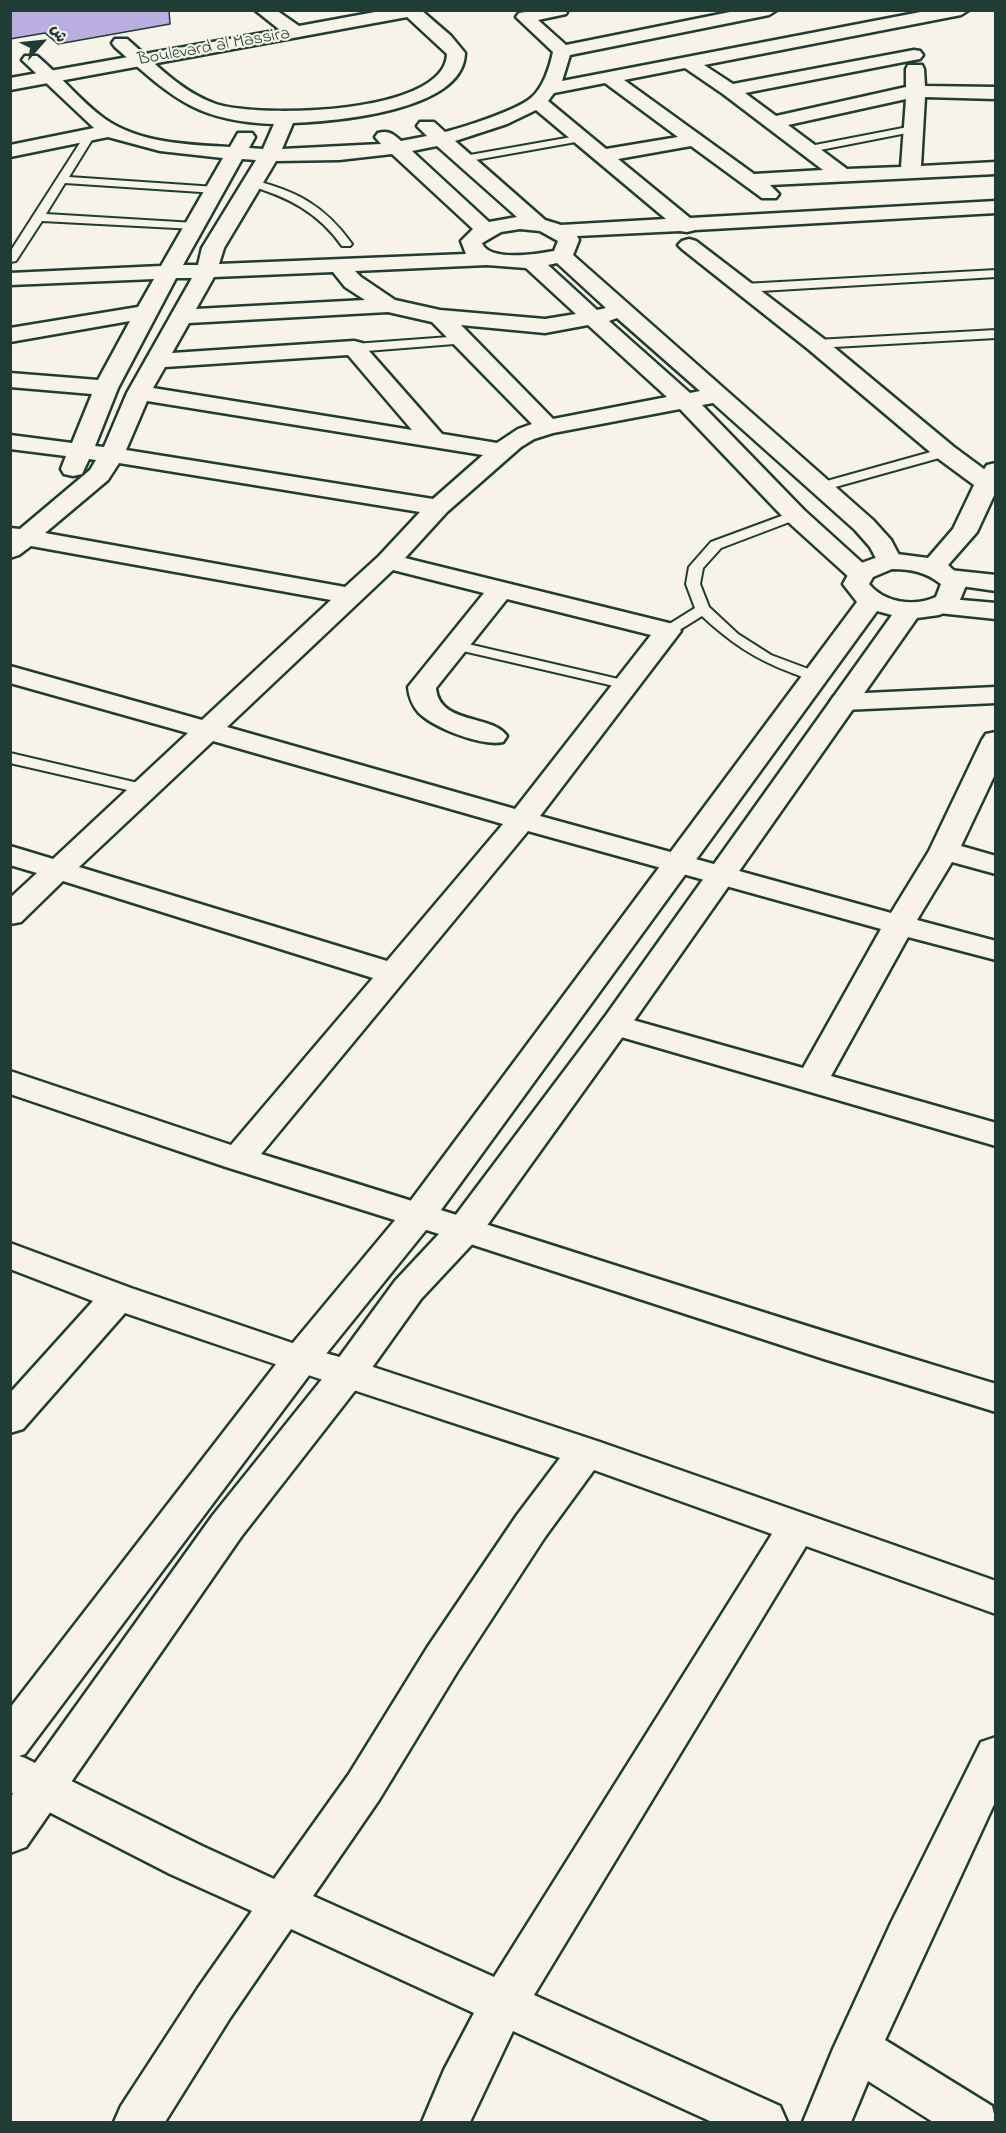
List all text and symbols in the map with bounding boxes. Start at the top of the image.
north arrow [12,12,72,72]
text: ش [43,21,73,47]
street label: Boulevard al Massira [136,24,292,72]

